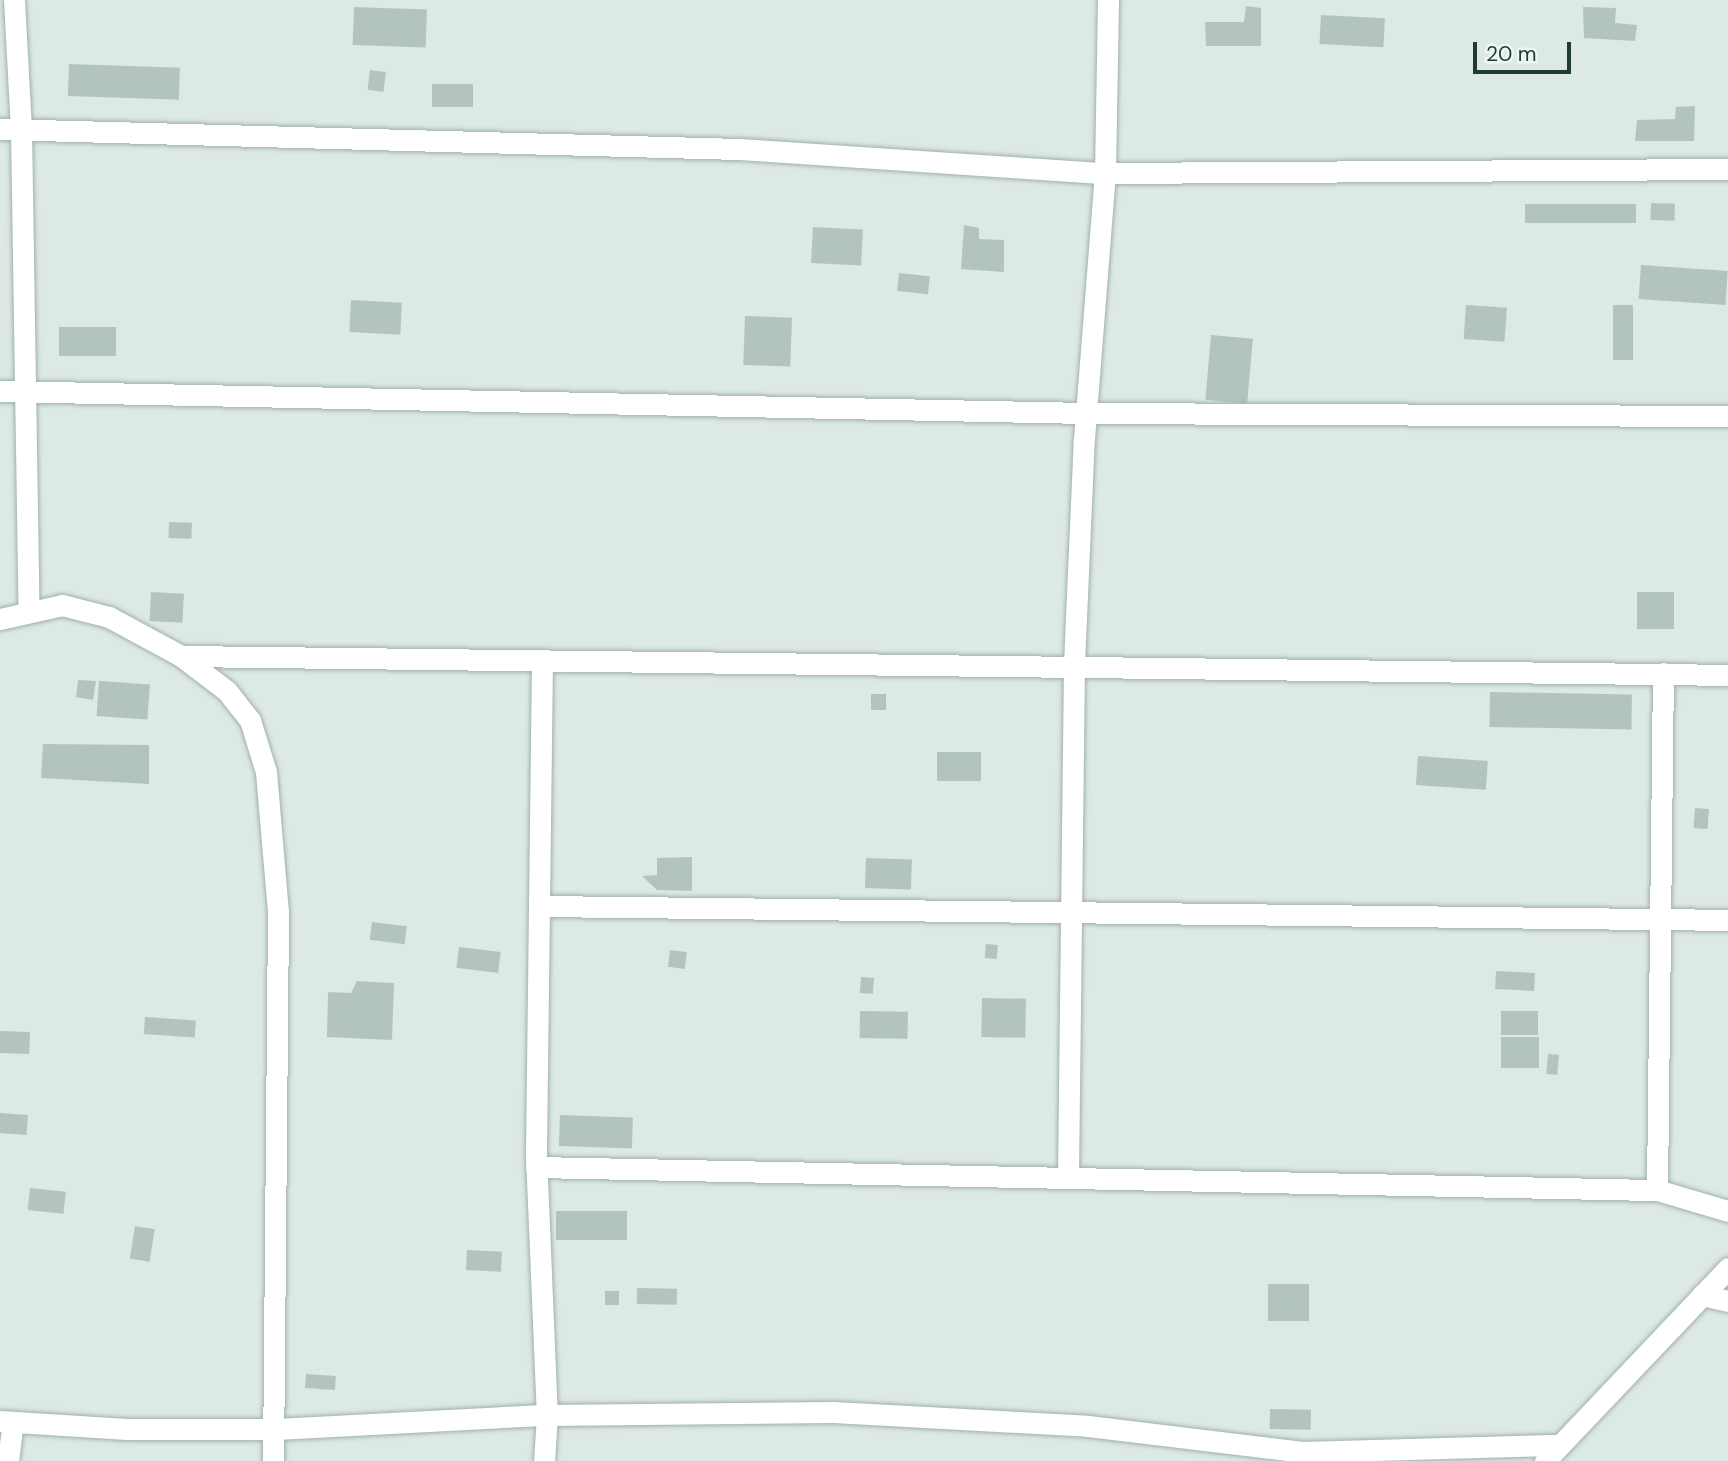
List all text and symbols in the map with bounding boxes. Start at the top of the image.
scale bar [1476,28,1574,72]
text: 20 m [1486,40,1537,68]

